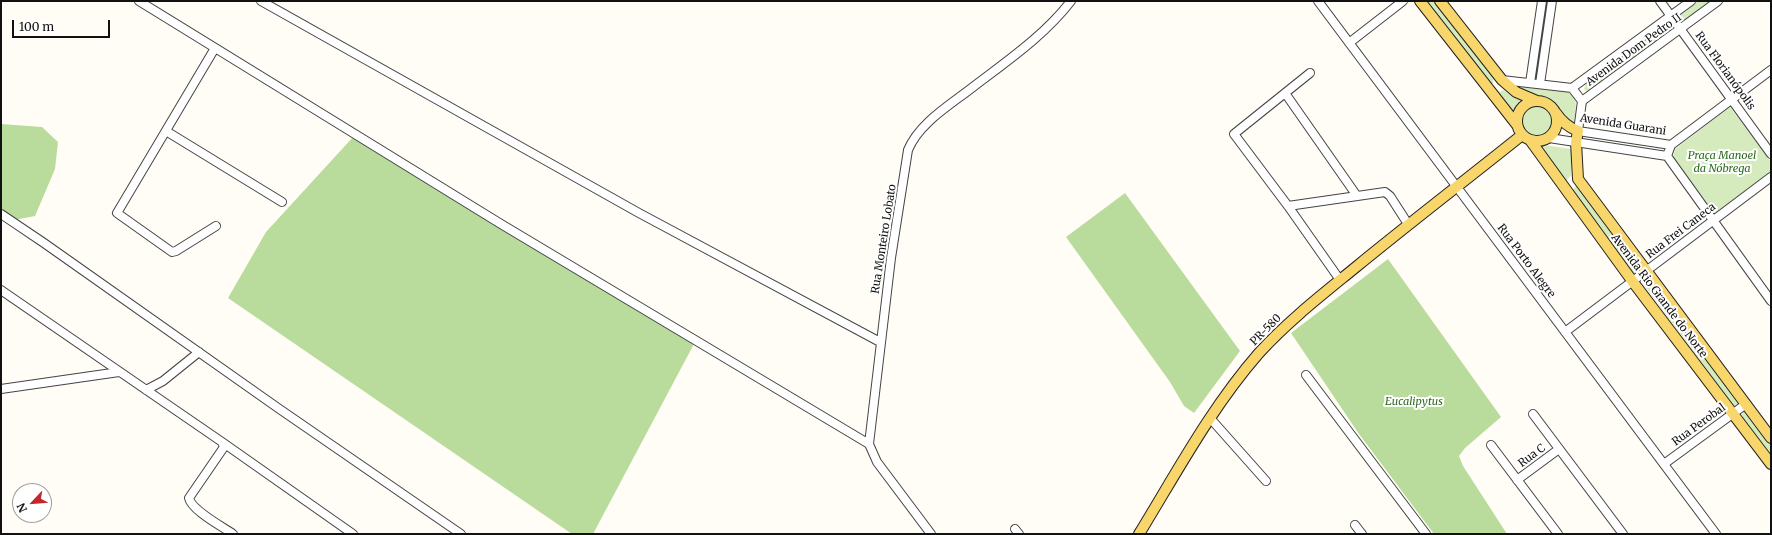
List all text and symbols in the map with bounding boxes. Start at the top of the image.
street label: Avenida Dom Pedro II [1584,11,1684,89]
scale bar [14,12,112,38]
text: 100 m [19,19,54,34]
street label: Rua Florianópolis [1692,29,1758,113]
street label: Avenida Guarani [1579,112,1667,138]
park label: Praça Manoel da Nóbrega [1688,149,1756,175]
street label: Rua Monteiro Lobato [869,183,899,295]
street label: Rua Frei Caneca [1644,201,1718,261]
street label: Rua Porto Alegre [1494,222,1558,300]
street label: Avenida Rio Grande do Norte [1608,232,1710,360]
street label: PR-580 [1248,312,1284,348]
park label: Eucalipytus [1385,395,1443,409]
street label: Rua Perobal [1670,401,1728,449]
street label: Rua C [1516,442,1548,470]
north arrow [12,483,52,523]
text: N [14,501,30,515]

